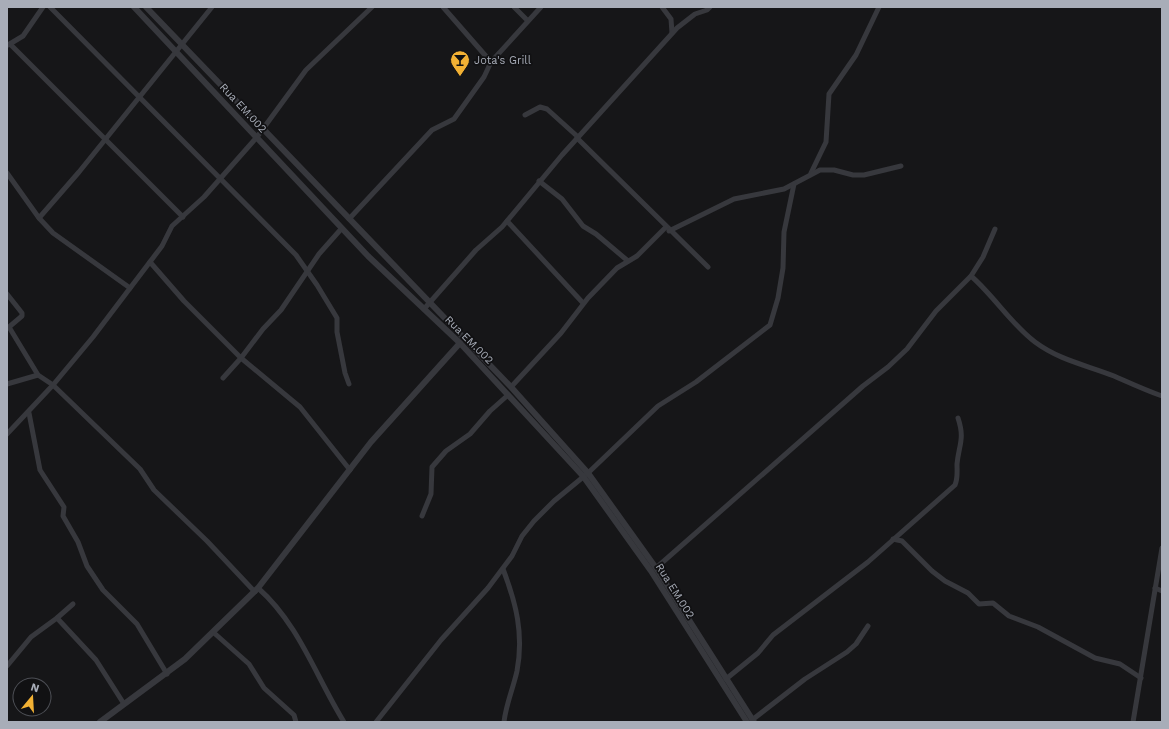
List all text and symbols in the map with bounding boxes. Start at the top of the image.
bar icon: Jota's Grill [449,49,471,77]
place label: Jota's Grill [474,54,532,67]
street label: Rua EM.002 [217,81,269,135]
street label: Rua EM.002 [442,313,496,367]
street label: Rua EM.002 [653,561,697,621]
north arrow [12,677,52,717]
text: N [29,681,41,695]

